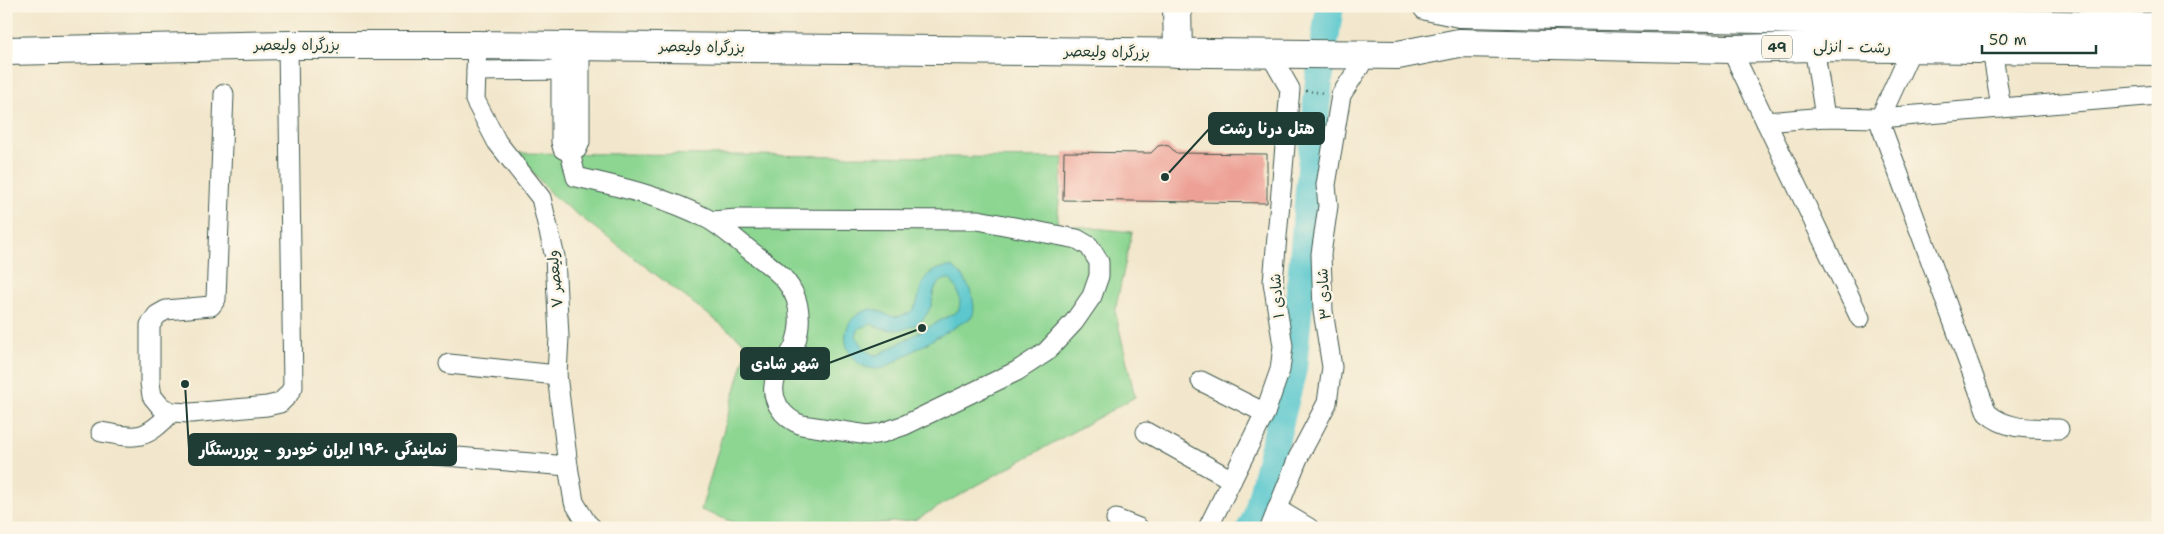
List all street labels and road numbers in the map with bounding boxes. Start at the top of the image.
street label: بزرگراه ولیعصر [252,35,340,55]
street label: بزرگراه ولیعصر [657,36,745,58]
road number: 49 [1762,36,1792,58]
street label: رشت - انزلی [1813,36,1891,58]
street label: بزرگراه ولیعصر [1062,41,1150,63]
street label: ولیعصر ۷ [543,249,567,309]
street label: شادی ۳ [1312,268,1336,320]
street label: شادی ۱ [1265,273,1289,319]

